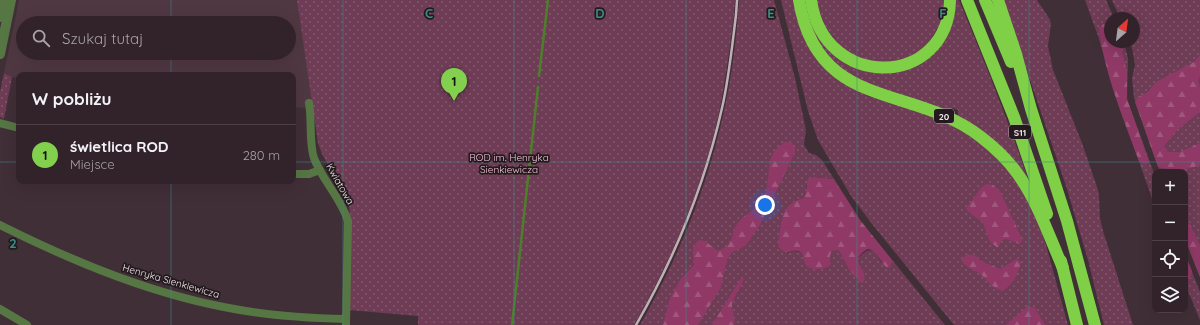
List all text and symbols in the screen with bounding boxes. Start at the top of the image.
text: C [425,5,433,21]
text: D [595,5,605,21]
text: E [767,5,775,21]
text: F [939,5,947,21]
north arrow [1104,12,1140,48]
search box [16,16,296,60]
icon: search [30,27,52,49]
text: Szukaj tutaj [62,29,143,48]
pin: 1 [441,68,467,101]
text: W pobliżu [32,88,112,109]
road number: 20 [934,109,954,123]
road number: S11 [1009,125,1031,139]
text: świetlica ROD [70,137,169,156]
text: 1 [42,147,48,163]
text: 280 m [243,147,280,163]
park label: ROD im. Henryka Sienkiewicza [469,151,549,176]
text: Miejsce [70,156,115,172]
street label: Kwiatowa [323,161,357,207]
map controls [1152,169,1188,313]
button: + [1152,169,1188,205]
your location [755,195,775,215]
button: − [1152,205,1188,241]
text: 2 [9,235,17,251]
button: locate [1152,241,1188,277]
street label: Henryka Sienkiewicza [121,261,221,301]
button: layers [1152,277,1188,313]

